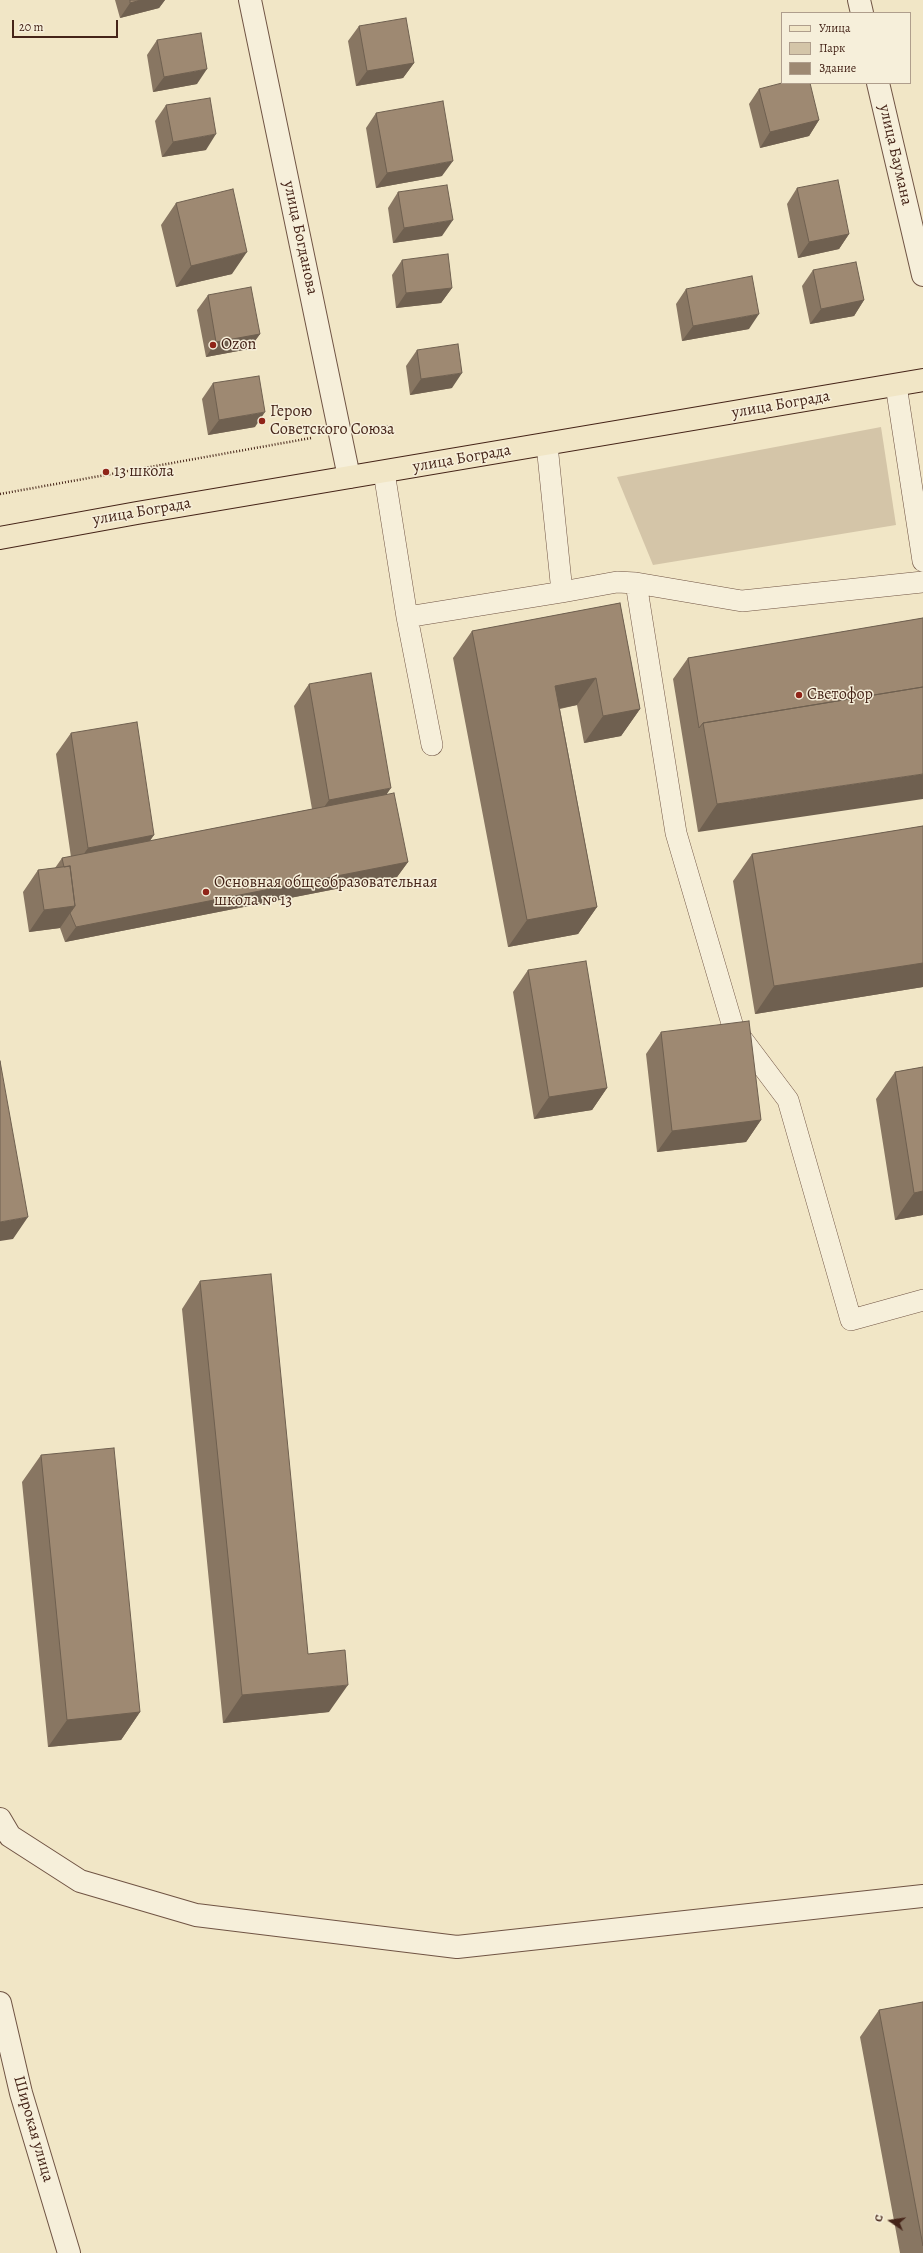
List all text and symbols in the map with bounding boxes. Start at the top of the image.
scale bar [14,12,120,38]
legend [781,12,911,84]
text: 20 m [19,19,43,35]
text: Улица [819,20,850,36]
text: Парк [819,40,845,56]
text: Здание [819,60,856,76]
street label: улица Баумана [874,103,916,207]
street label: улица Богданова [279,179,321,297]
place label: Ozon [221,335,256,355]
marker: Ozon [208,340,218,350]
street label: улица Бограда [730,387,832,423]
place label: Герою Советского Союза [270,402,394,440]
marker: Герою Советского Союза [257,416,267,426]
street label: улица Бограда [411,441,513,477]
place label: 13 школа [114,462,174,482]
marker: 13 школа [101,467,111,477]
street label: улица Бограда [91,494,193,530]
place label: Светофор [807,685,873,705]
marker: Светофор [794,690,804,700]
place label: Основная общеобразовательная школа № 13 [214,873,438,911]
marker: Основная общеобразовательная школа № 13 [201,887,211,897]
street label: Широкая улица [9,2074,57,2184]
north arrow [871,2201,911,2241]
text: С [871,2213,887,2223]

